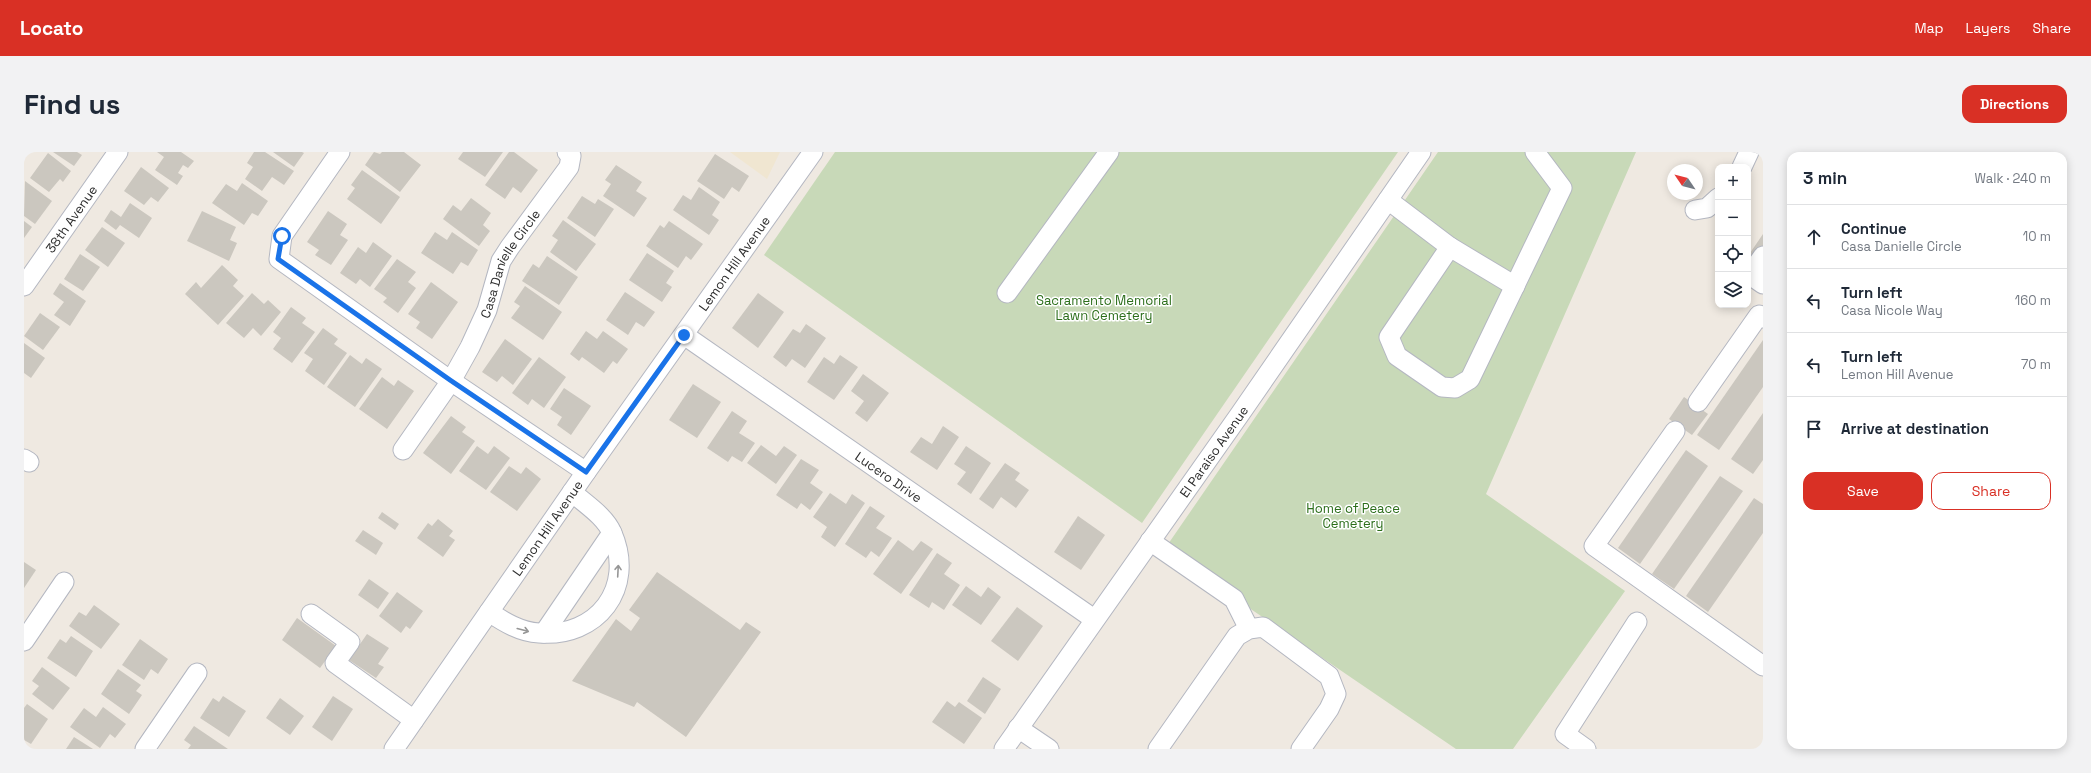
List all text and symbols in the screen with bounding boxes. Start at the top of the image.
text: Locato [20,16,83,41]
text: Map [1914,19,1944,37]
text: Layers [1966,19,2010,37]
text: Share [2032,19,2071,37]
button: Directions [1962,85,2067,123]
text: Find us [24,86,121,122]
north arrow [1667,164,1703,200]
map controls [1715,164,1751,308]
button: + [1715,164,1751,200]
text: 3 min [1803,167,1847,189]
text: Walk · 240 m [1975,170,2051,187]
street label: 38th Avenue [42,182,101,256]
button: − [1715,200,1751,236]
street label: Casa Danielle Circle [476,206,544,321]
street label: Lemon Hill Avenue [695,213,774,314]
text: Continue [1841,219,1907,238]
icon: ahead [1803,226,1825,248]
route start [273,227,291,245]
text: 10 m [2023,228,2051,245]
button: locate [1715,236,1751,272]
text: Casa Danielle Circle [1841,238,1962,255]
button: layers [1715,272,1751,308]
text: Turn left [1841,283,1903,302]
icon: left [1803,290,1825,312]
park label: Sacramento Memorial Lawn Cemetery [1036,292,1172,324]
text: 160 m [2015,292,2051,309]
text: Casa Nicole Way [1841,302,1943,319]
route end [675,326,693,344]
text: Turn left [1841,347,1903,366]
icon: left [1803,354,1825,376]
text: 70 m [2021,356,2051,373]
text: Lemon Hill Avenue [1841,366,1953,383]
street label: El Paraiso Avenue [1176,403,1252,501]
icon: arrive [1803,418,1825,440]
text: Arrive at destination [1841,419,1989,438]
street label: Lucero Drive [852,448,925,506]
button: Save [1803,472,1923,510]
button: Share [1931,472,2051,510]
street label: Lemon Hill Avenue [509,477,587,579]
park label: Home of Peace Cemetery [1306,500,1400,532]
one-way arrow [615,565,622,578]
one-way arrow [516,626,529,634]

